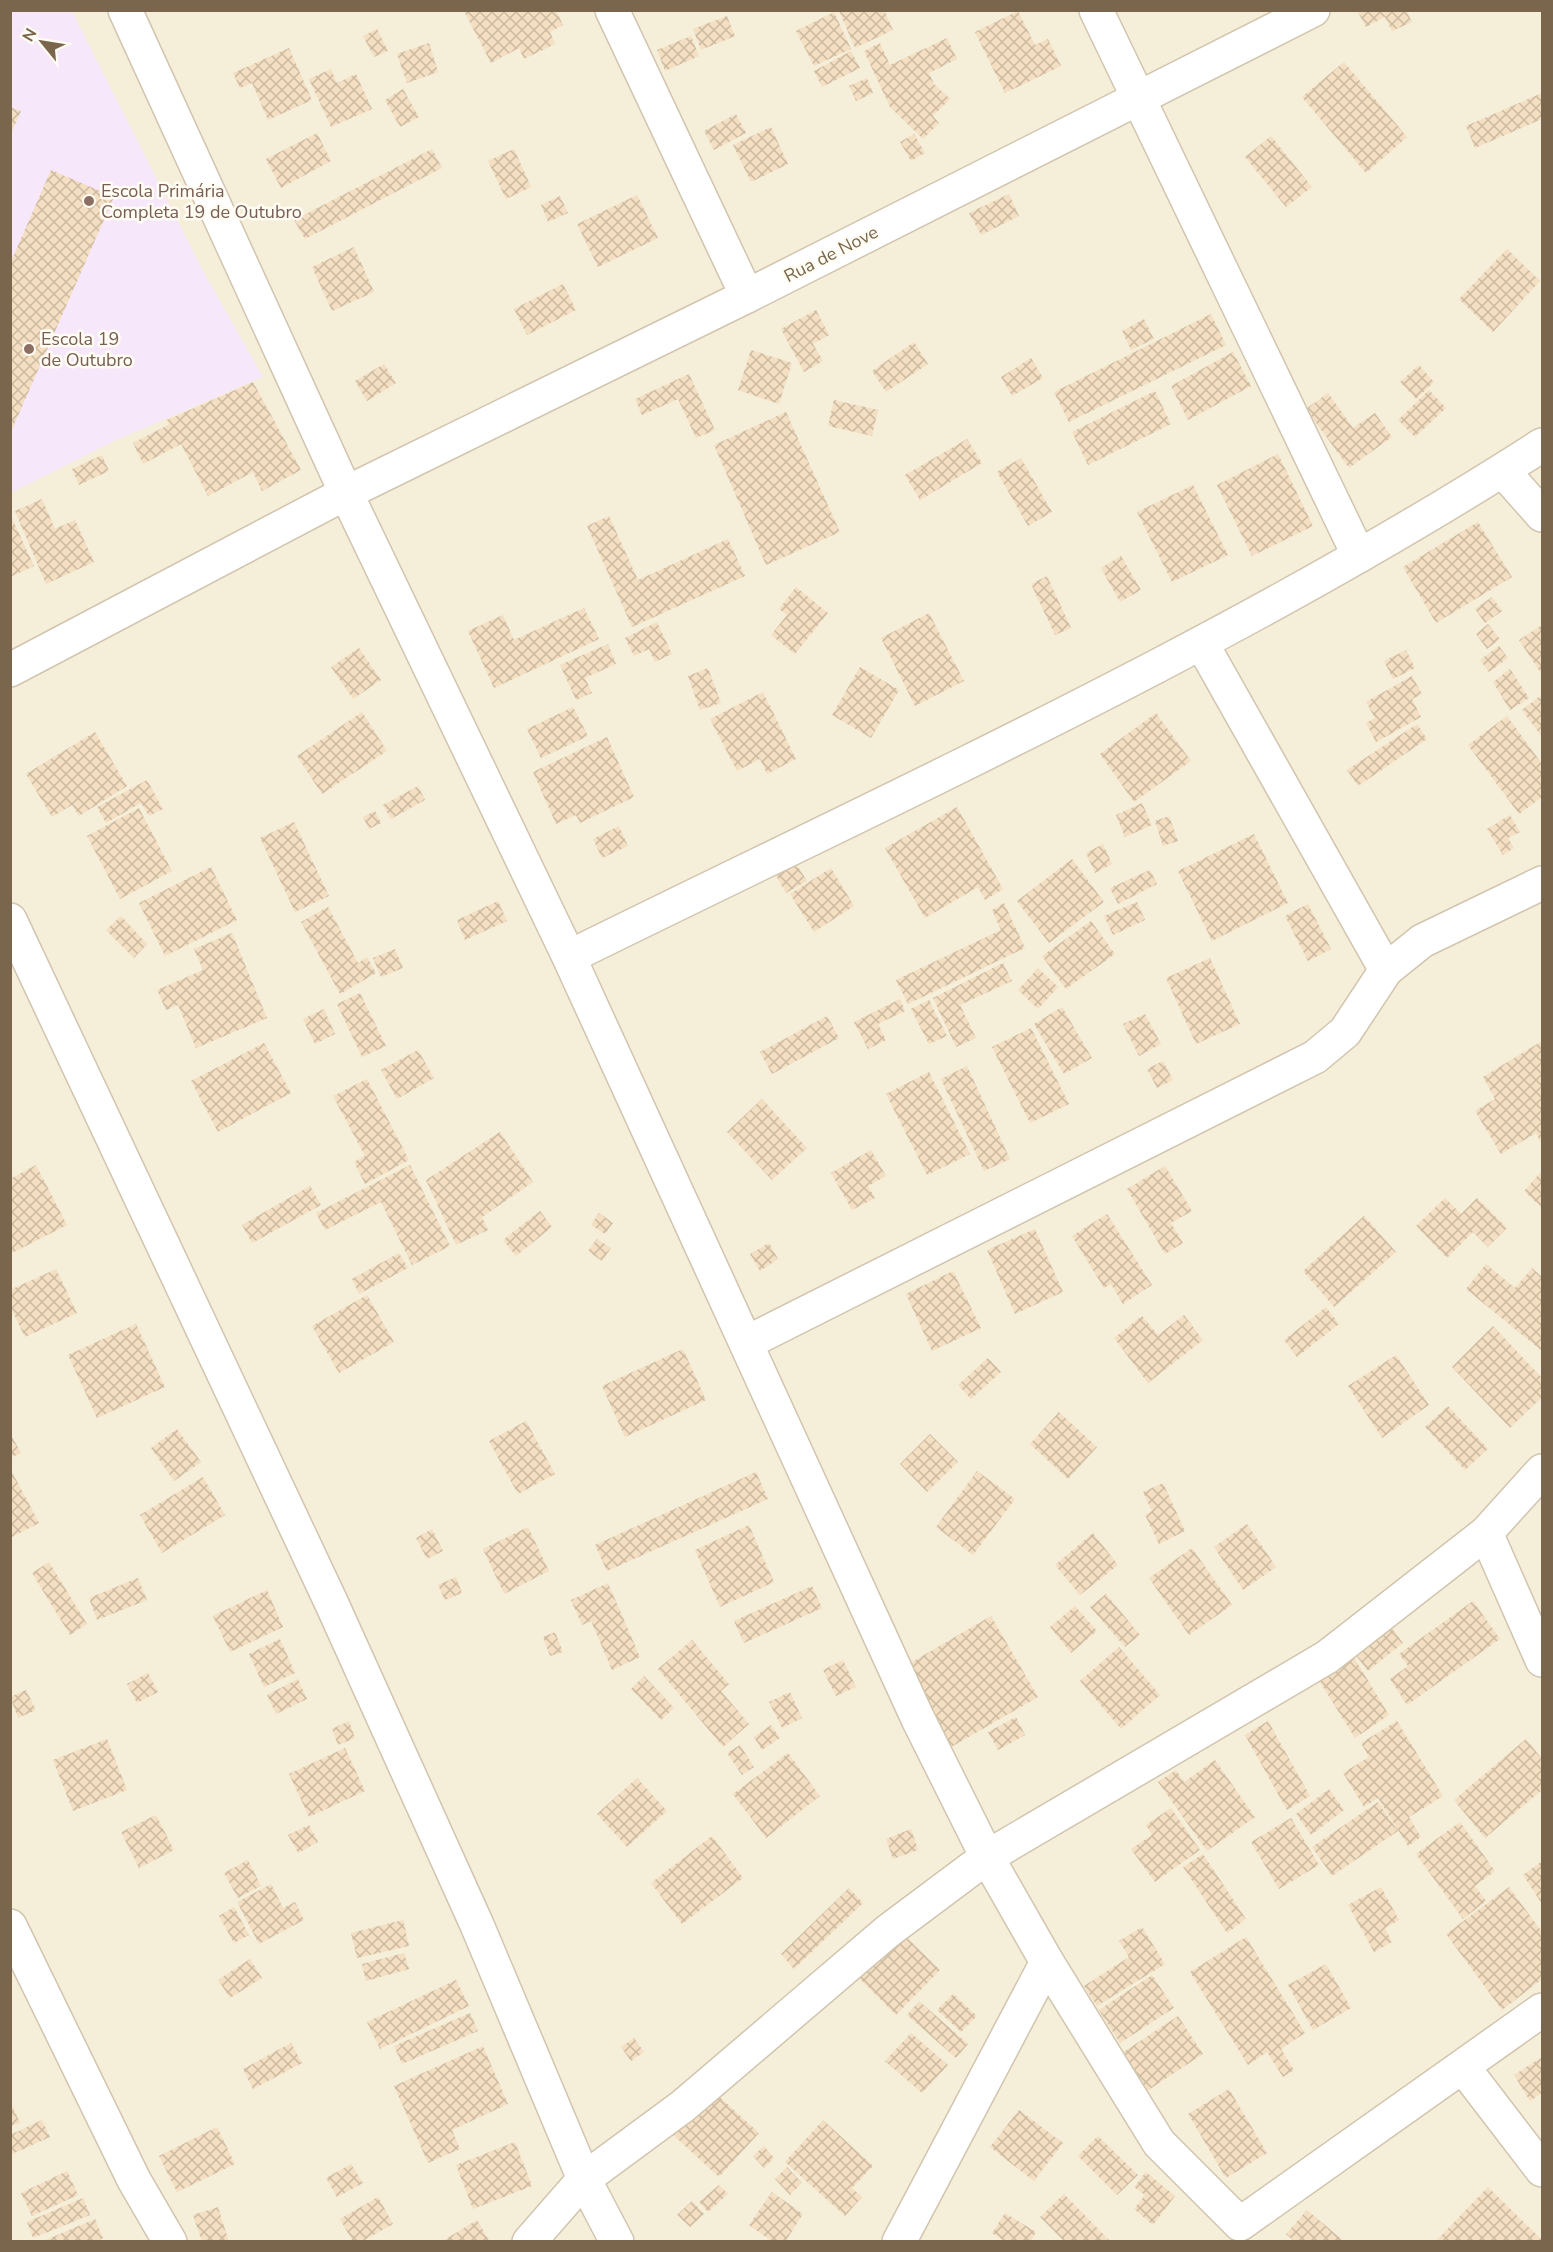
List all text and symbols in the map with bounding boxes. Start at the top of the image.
north arrow [12,12,72,72]
text: N [17,24,42,46]
place label: Escola Primária Completa 19 de Outubro [101,179,302,224]
marker: Escola Primária Completa 19 de Outubro [82,194,96,208]
street label: Rua de Nove [780,220,882,288]
place label: Escola 19 de Outubro [41,327,133,372]
marker: Escola 19 de Outubro [22,342,36,356]

